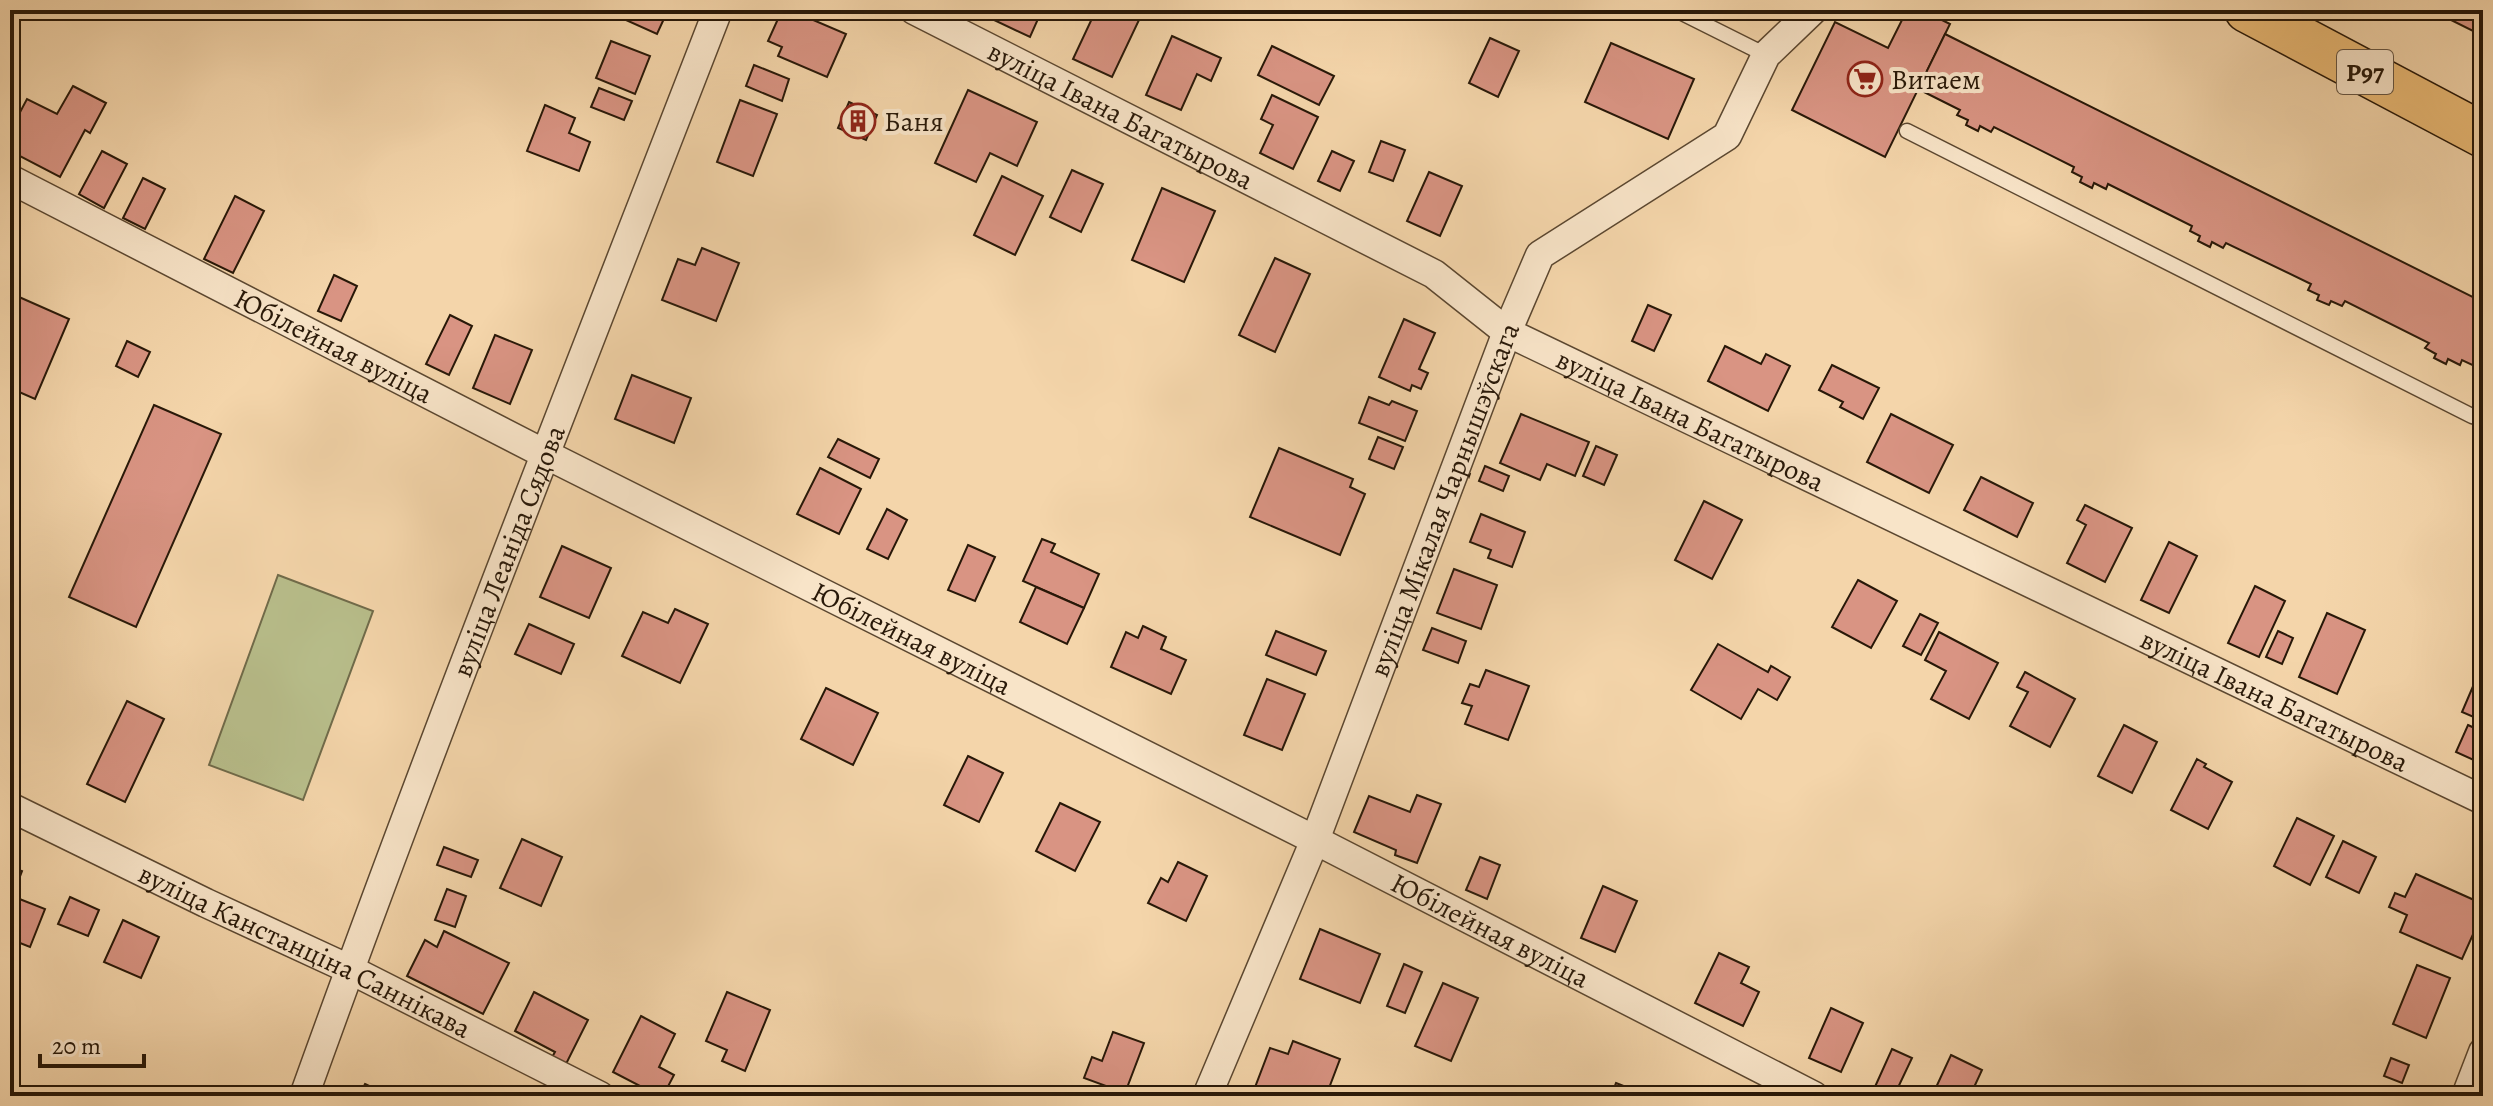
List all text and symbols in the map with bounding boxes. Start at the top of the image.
street label: вуліца Івана Багатырова [981,33,1260,199]
road number: Р97 [2337,50,2393,94]
supermarket icon: Витаем [1846,60,1884,98]
place label: Витаем [1891,61,1981,99]
building icon: Баня [839,102,877,140]
place label: Баня [884,103,943,141]
street label: Юбілейная вуліца [227,279,439,413]
street label: вуліца Мікалая Чарнышэўскага [1360,316,1529,682]
street label: вуліца Івана Багатырова [1550,340,1831,501]
street label: вуліца Леаніда Сядова [443,420,575,683]
street label: Юбілейная вуліца [805,573,1018,705]
street label: вуліца Івана Багатырова [2134,621,2415,782]
street label: вуліца Канстанціна Саннікава [132,855,477,1048]
street label: Юбілейная вуліца [1384,864,1596,998]
scale bar [40,1018,144,1068]
text: 20 m [52,1030,101,1062]

